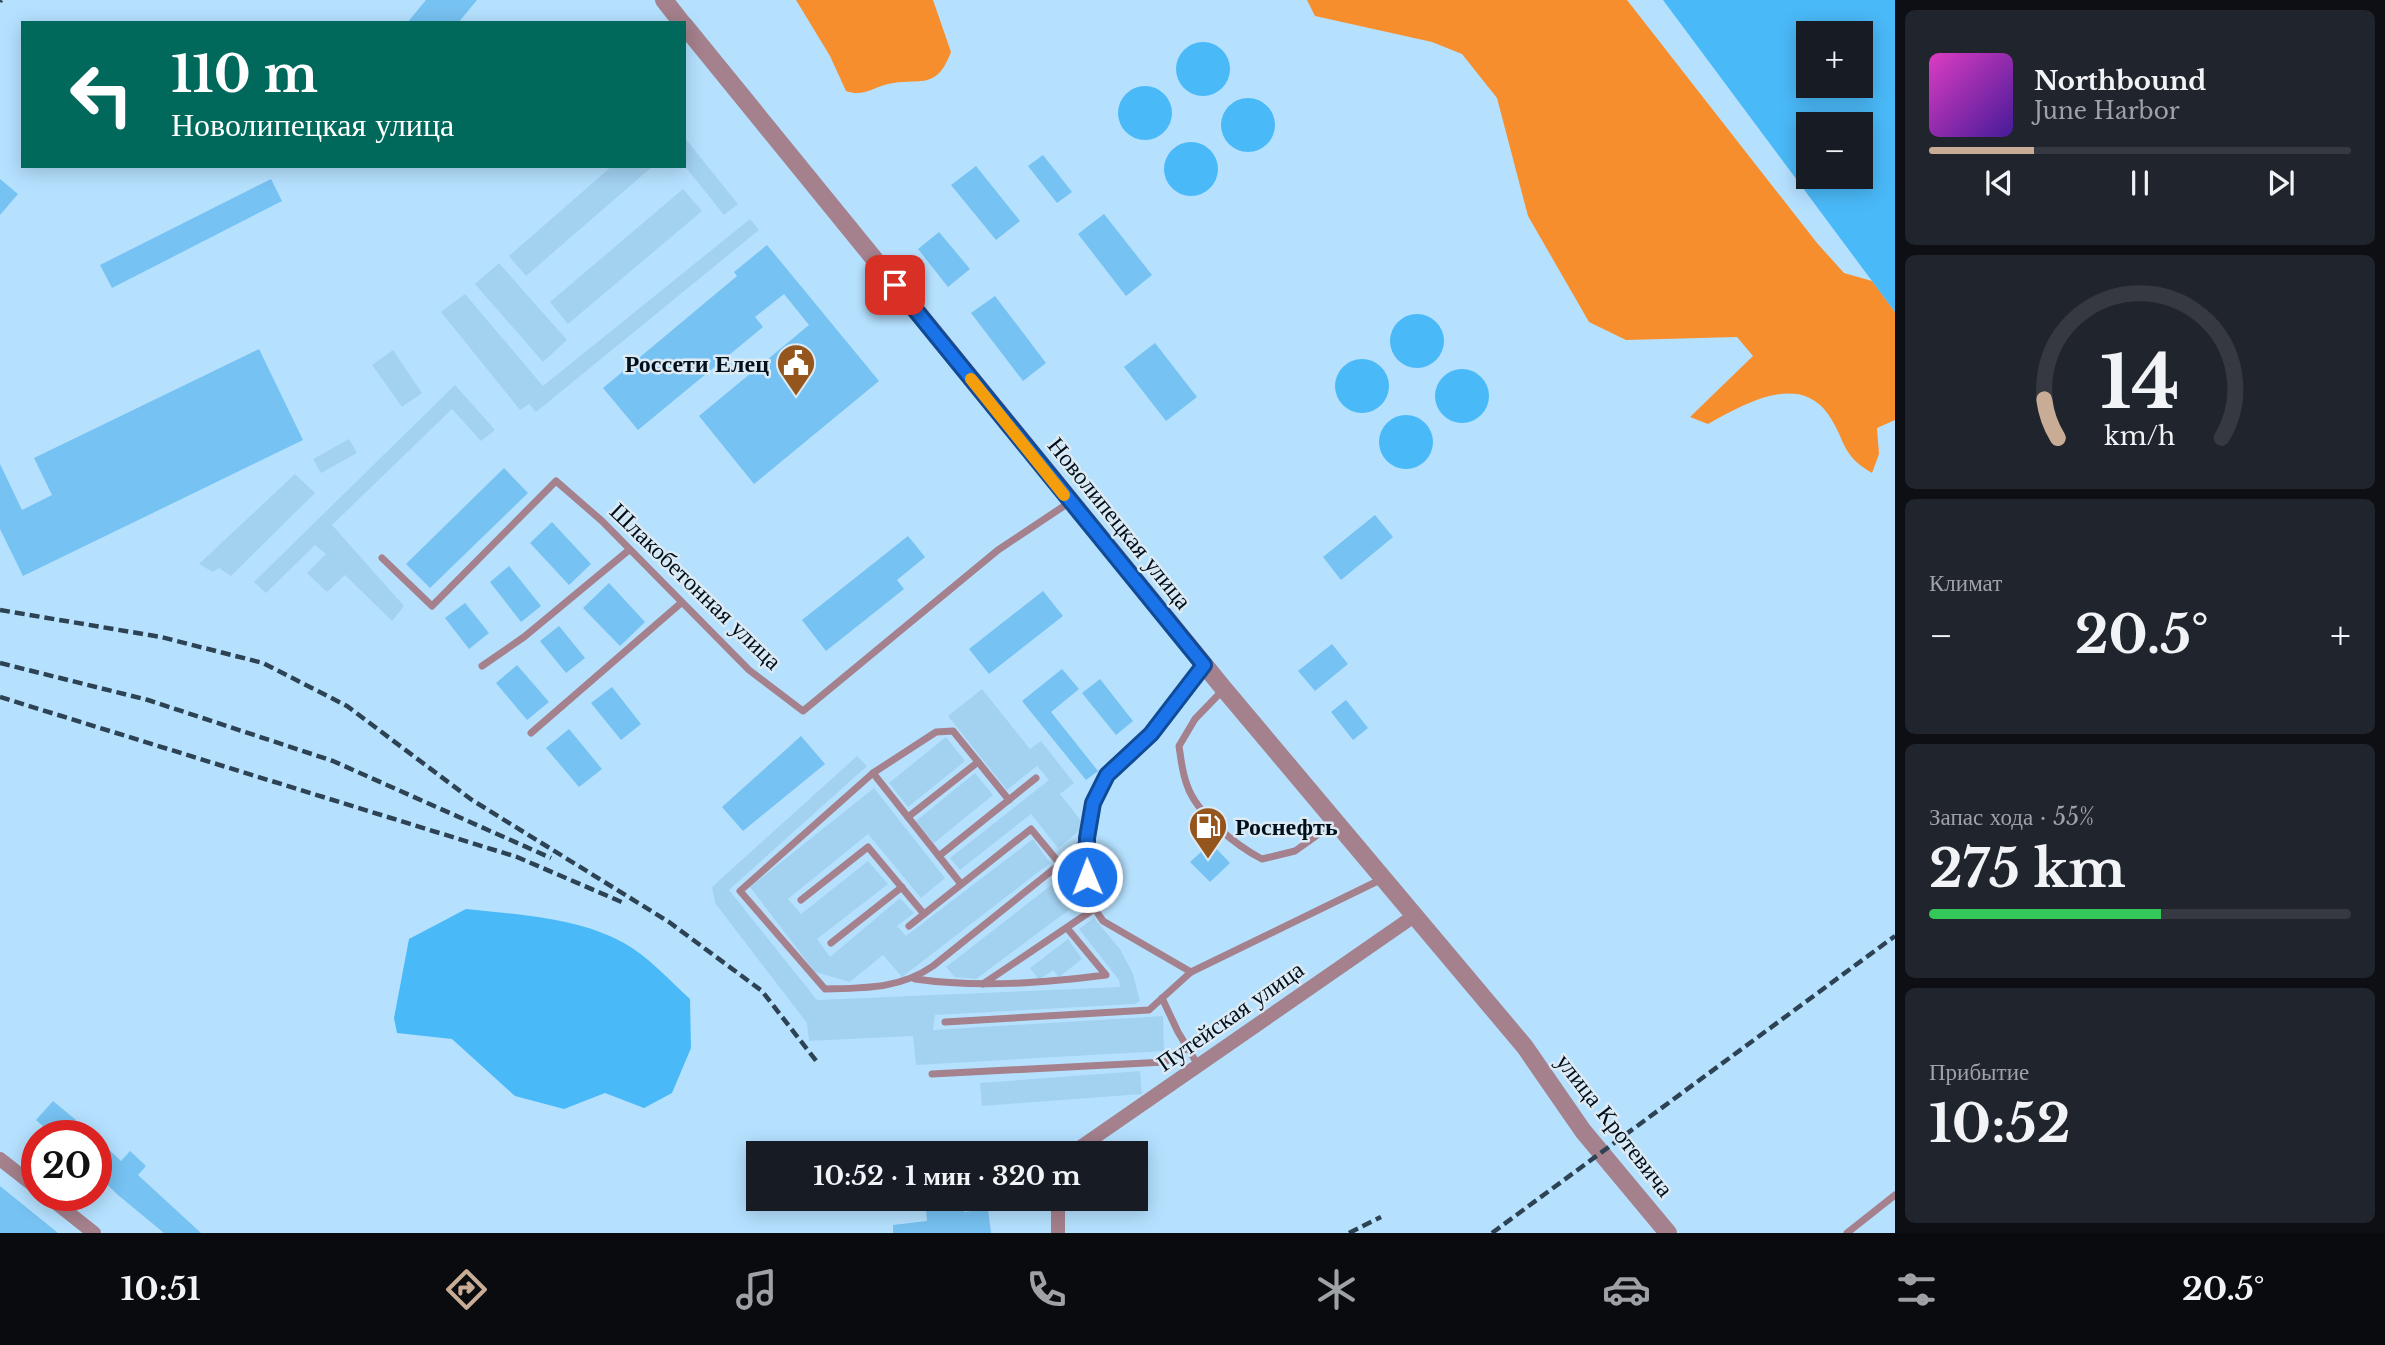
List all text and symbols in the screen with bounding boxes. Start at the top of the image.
map controls [1796,21,1873,189]
button: + [1796,21,1873,98]
text: 110 m [171,44,318,105]
icon: left [56,49,147,140]
text: Northbound [2034,65,2206,97]
text: June Harbor [2034,97,2180,125]
text: Новолипецкая улица [171,105,454,145]
button: − [1796,112,1873,189]
icon: previous [1980,164,2018,202]
icon: pause [2121,164,2159,202]
icon: next [2262,164,2300,202]
pin [865,255,925,315]
icon: arrive [876,266,914,304]
text: 14 [2100,337,2180,428]
public building icon: Россети Елец [775,342,817,397]
place label: Россети Елец [625,349,769,378]
text: km/h [2105,421,2175,452]
street label: Новолипецкая улица [1042,431,1198,615]
street label: Шлакобетонная улица [604,497,788,676]
text: Климат [1929,569,2002,597]
text: 20.5° [2075,603,2209,667]
text: − [1929,612,1953,659]
text: + [2330,612,2351,659]
text: Запас хода · 55% [1929,803,2094,831]
fuel station icon: Роснефть [1187,805,1229,860]
place label: Роснефть [1235,812,1338,841]
text: 275 km [1929,837,2126,901]
position arrow [1050,840,1124,914]
street label: Путейская улица [1151,954,1310,1078]
street label: улица Кротевича [1550,1048,1680,1203]
text: Прибытие [1929,1058,2029,1086]
text: 10:52 [1929,1092,2071,1156]
speed limit sign: 20 [21,1120,112,1211]
text: 10:52 · 1 мин · 320 m [813,1160,1081,1192]
icon: directions [442,1265,491,1314]
icon: music [732,1265,781,1314]
icon: phone [1022,1265,1071,1314]
icon: climate [1312,1265,1361,1314]
icon: car [1602,1265,1651,1314]
icon: filters [1892,1265,1941,1314]
text: 10:51 [121,1269,201,1309]
text: 20.5° [2182,1269,2264,1309]

